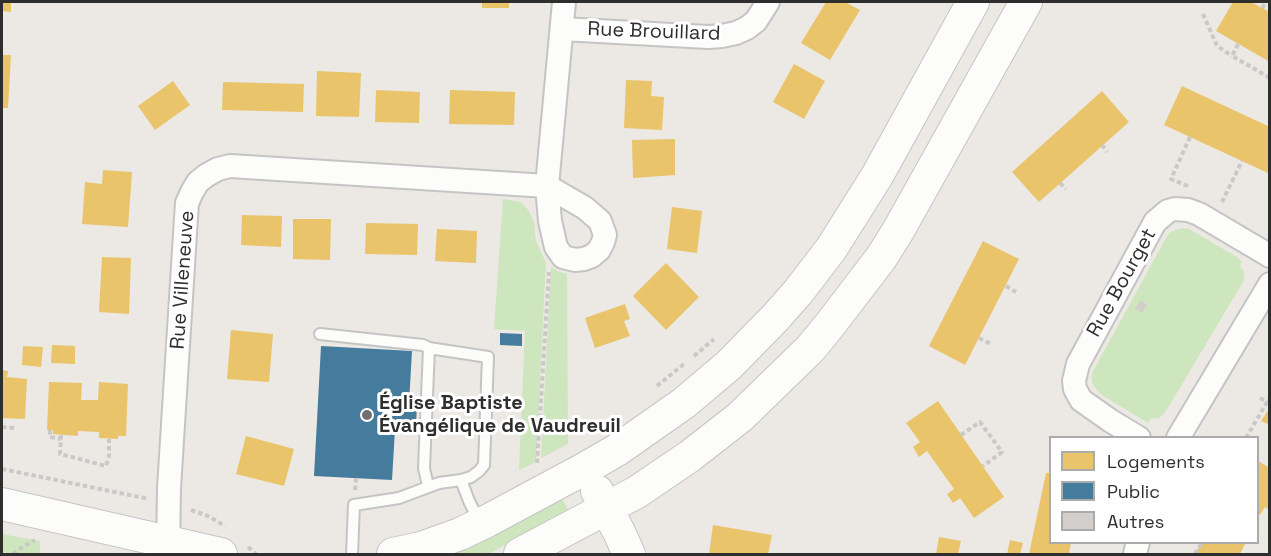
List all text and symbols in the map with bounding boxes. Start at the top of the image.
street label: Rue Brouillard [587,18,721,46]
street label: Rue Villeneuve [166,210,200,350]
street label: Rue Bourget [1082,225,1162,341]
place label: Église Baptiste Évangélique de Vaudreuil [379,392,621,439]
marker: Église Baptiste Évangélique de Vaudreuil [360,408,374,422]
legend [1049,436,1259,544]
text: Logements [1107,450,1205,473]
text: Public [1107,480,1160,503]
text: Autres [1107,510,1164,533]

